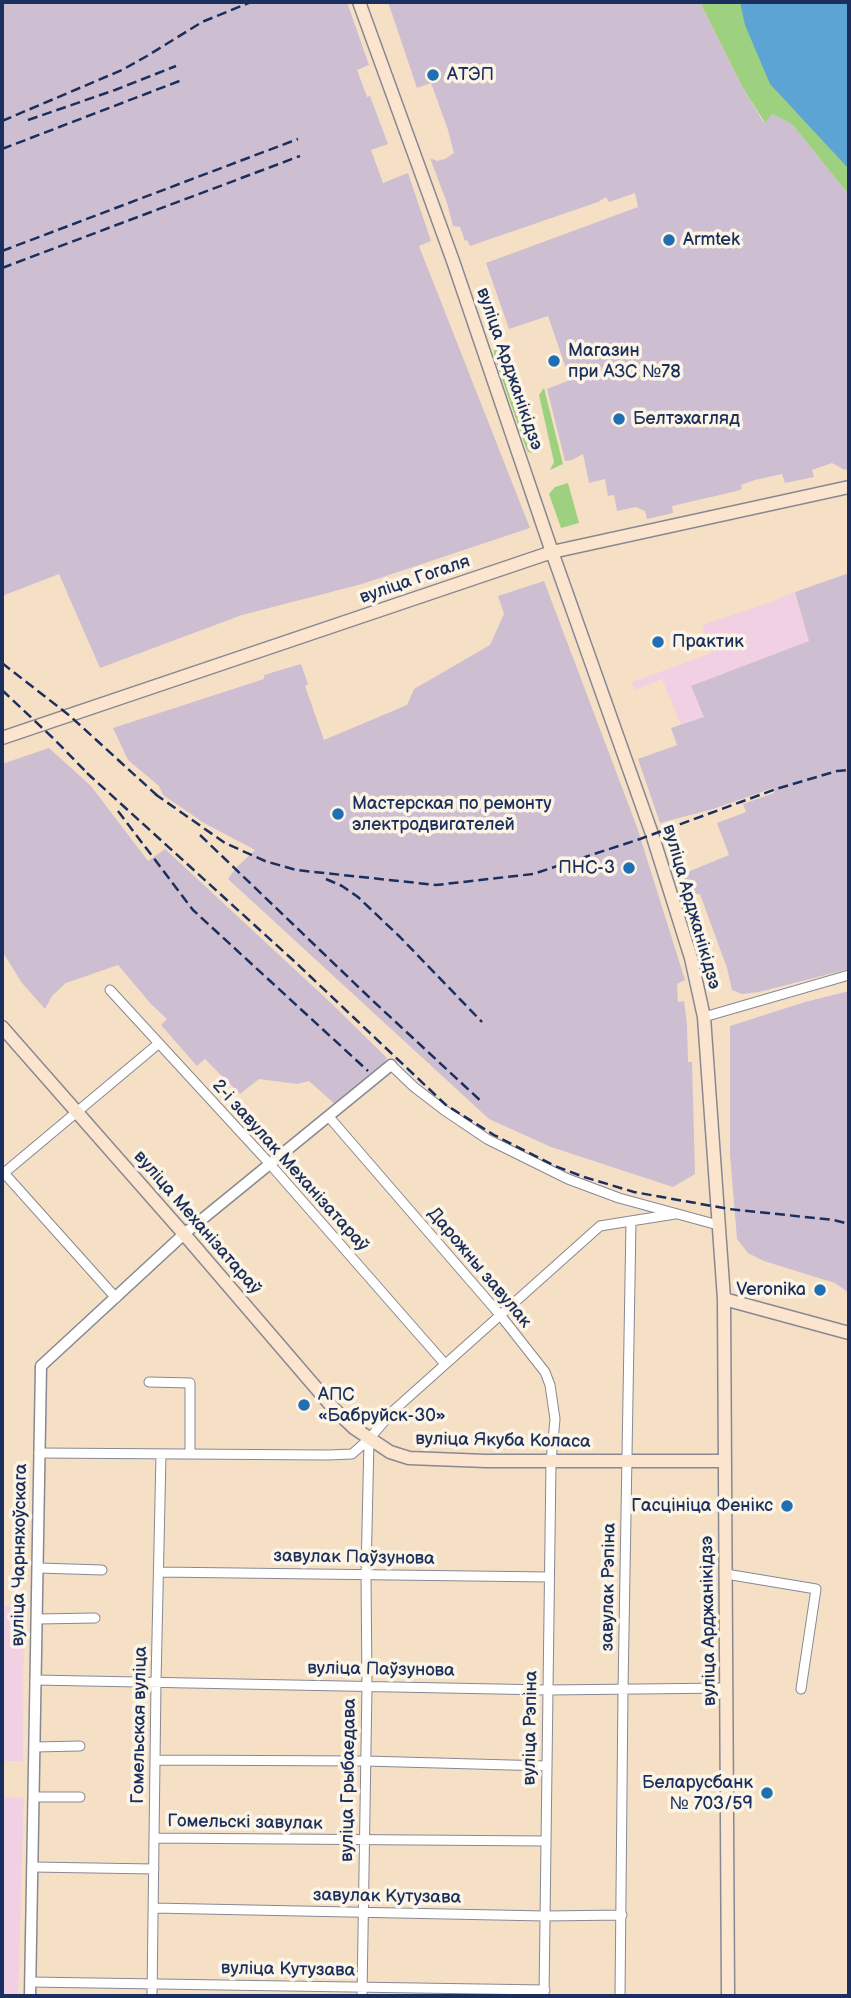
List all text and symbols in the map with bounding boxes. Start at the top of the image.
place label: АТЭП [447,64,494,86]
marker: АТЭП [425,67,441,83]
place label: Armtek [683,229,740,251]
marker: Armtek [661,232,677,248]
street label: вуліца Арджанікідзэ [471,285,547,453]
place label: Магазин при АЗС №78 [568,340,681,382]
marker: Магазин при АЗС №78 [546,353,562,369]
place label: Белтэхагляд [633,408,740,430]
marker: Белтэхагляд [611,411,627,427]
street label: вуліца Гогаля [357,551,473,609]
place label: Практик [672,631,744,653]
marker: Практик [650,634,666,650]
place label: Мастерская по ремонту электродвигателей [352,793,552,836]
marker: Мастерская по ремонту электродвигателей [330,806,346,822]
street label: вуліца Арджанікідзэ [657,822,725,992]
place label: ПНС-3 [558,857,615,879]
marker: ПНС-3 [621,860,637,876]
street label: 2-і завулак Механізатараў [207,1075,373,1257]
street label: вуліца Механізатараў [129,1147,265,1299]
street label: Дарожны завулак [422,1203,536,1333]
place label: Veronika [736,1279,806,1301]
marker: Veronika [812,1282,828,1298]
place label: АПС «Бабруйск-30» [318,1384,446,1426]
marker: АПС «Бабруйск-30» [296,1397,312,1413]
street label: вуліца Якуба Коласа [415,1429,591,1453]
street label: вуліца Чарняхоўскага [8,1463,32,1647]
place label: Гасцініца Фенікс [631,1495,773,1517]
marker: Гасцініца Фенікс [779,1498,795,1514]
street label: завулак Рэпіна [597,1522,621,1652]
street label: вуліца Арджанікідзэ [697,1536,721,1706]
street label: завулак Паўзунова [273,1546,435,1570]
street label: Гомельская вуліца [128,1646,152,1804]
street label: вуліца Паўзунова [307,1658,455,1682]
street label: вуліца Рэпіна [519,1670,543,1786]
street label: вуліца Грыбаедава [337,1698,361,1862]
place label: Беларусбанк № 703/59 [642,1772,753,1814]
marker: Беларусбанк № 703/59 [759,1785,775,1801]
street label: Гомельскі завулак [167,1811,323,1835]
street label: завулак Кутузава [313,1885,461,1909]
street label: вуліца Кутузава [221,1958,355,1982]

